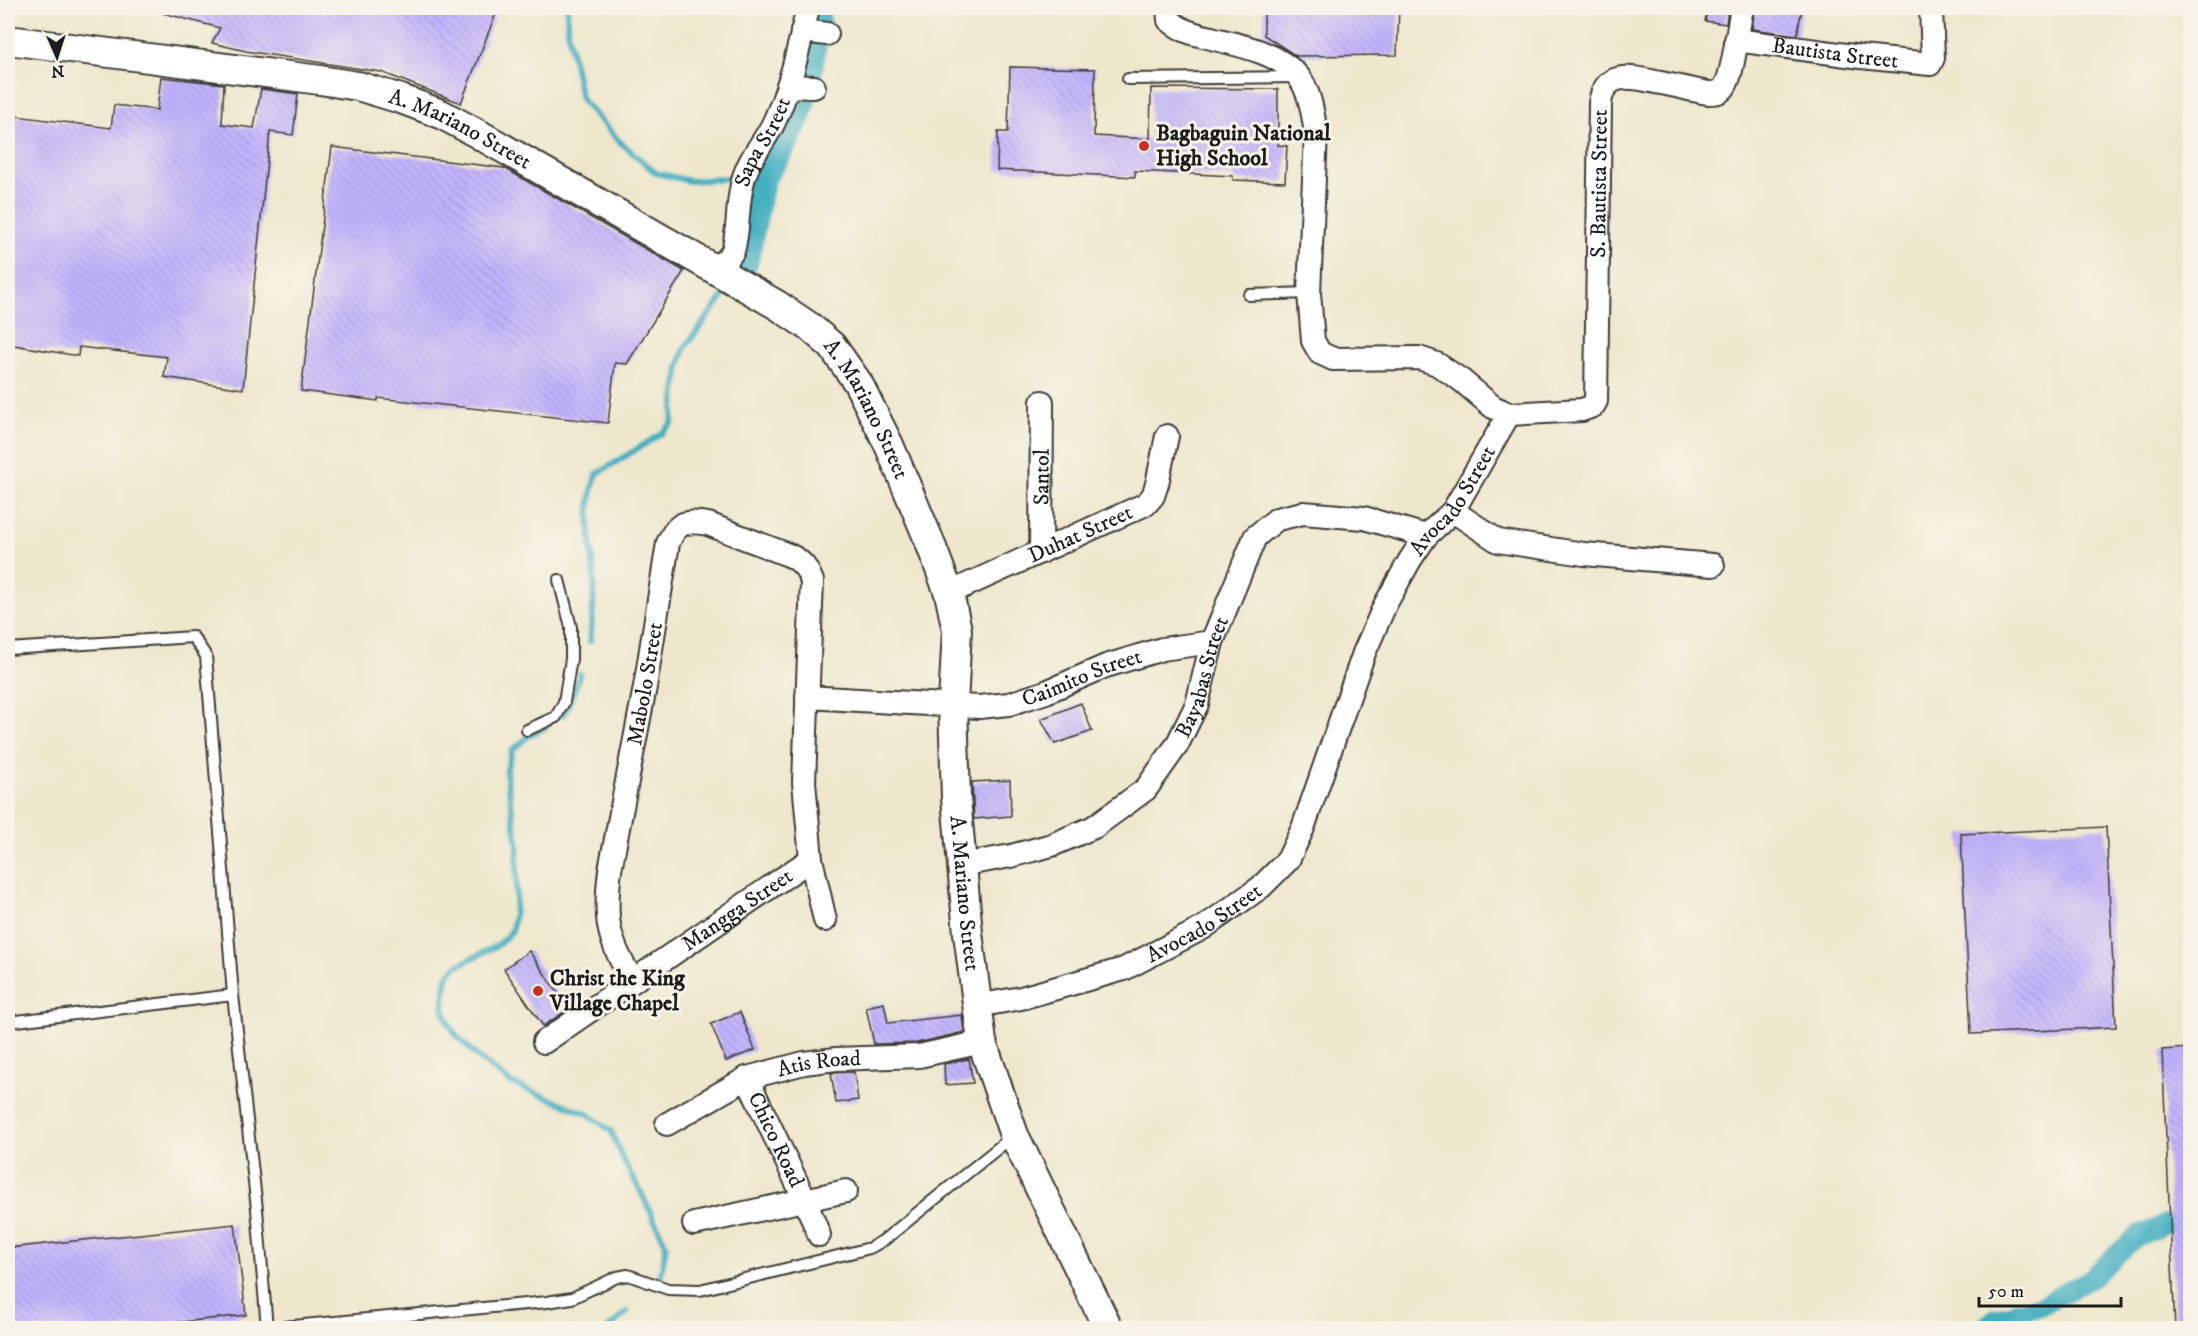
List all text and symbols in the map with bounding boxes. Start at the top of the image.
north arrow [27,27,87,87]
street label: Bautista Street [1770,32,1900,74]
text: N [51,61,65,81]
street label: A. Mariano Street [386,83,536,175]
street label: Sapa Street [728,93,797,190]
street label: S. Bautista Street [1584,109,1613,258]
place label: Bagbaguin National High School [1156,120,1331,172]
marker: Bagbaguin National High School [1137,139,1151,153]
street label: A. Mariano Street [818,333,915,483]
street label: Avocado Street [1403,441,1501,561]
street label: Santol [1028,448,1055,505]
street label: Duhat Street [1024,498,1137,569]
street label: Bayabas Street [1169,612,1235,742]
street label: Mabolo Street [621,620,669,748]
street label: Caimito Street [1019,642,1145,712]
street label: A. Mariano Street [944,815,986,973]
street label: Mangga Street [676,862,798,957]
street label: Avocado Street [1141,877,1267,969]
place label: Christ the King Village Chapel [549,965,686,1017]
marker: Christ the King Village Chapel [531,984,545,998]
street label: Atis Road [774,1045,861,1083]
street label: Chico Road [742,1087,810,1191]
scale bar [1979,1270,2122,1308]
text: 50 m [1988,1281,2024,1303]

